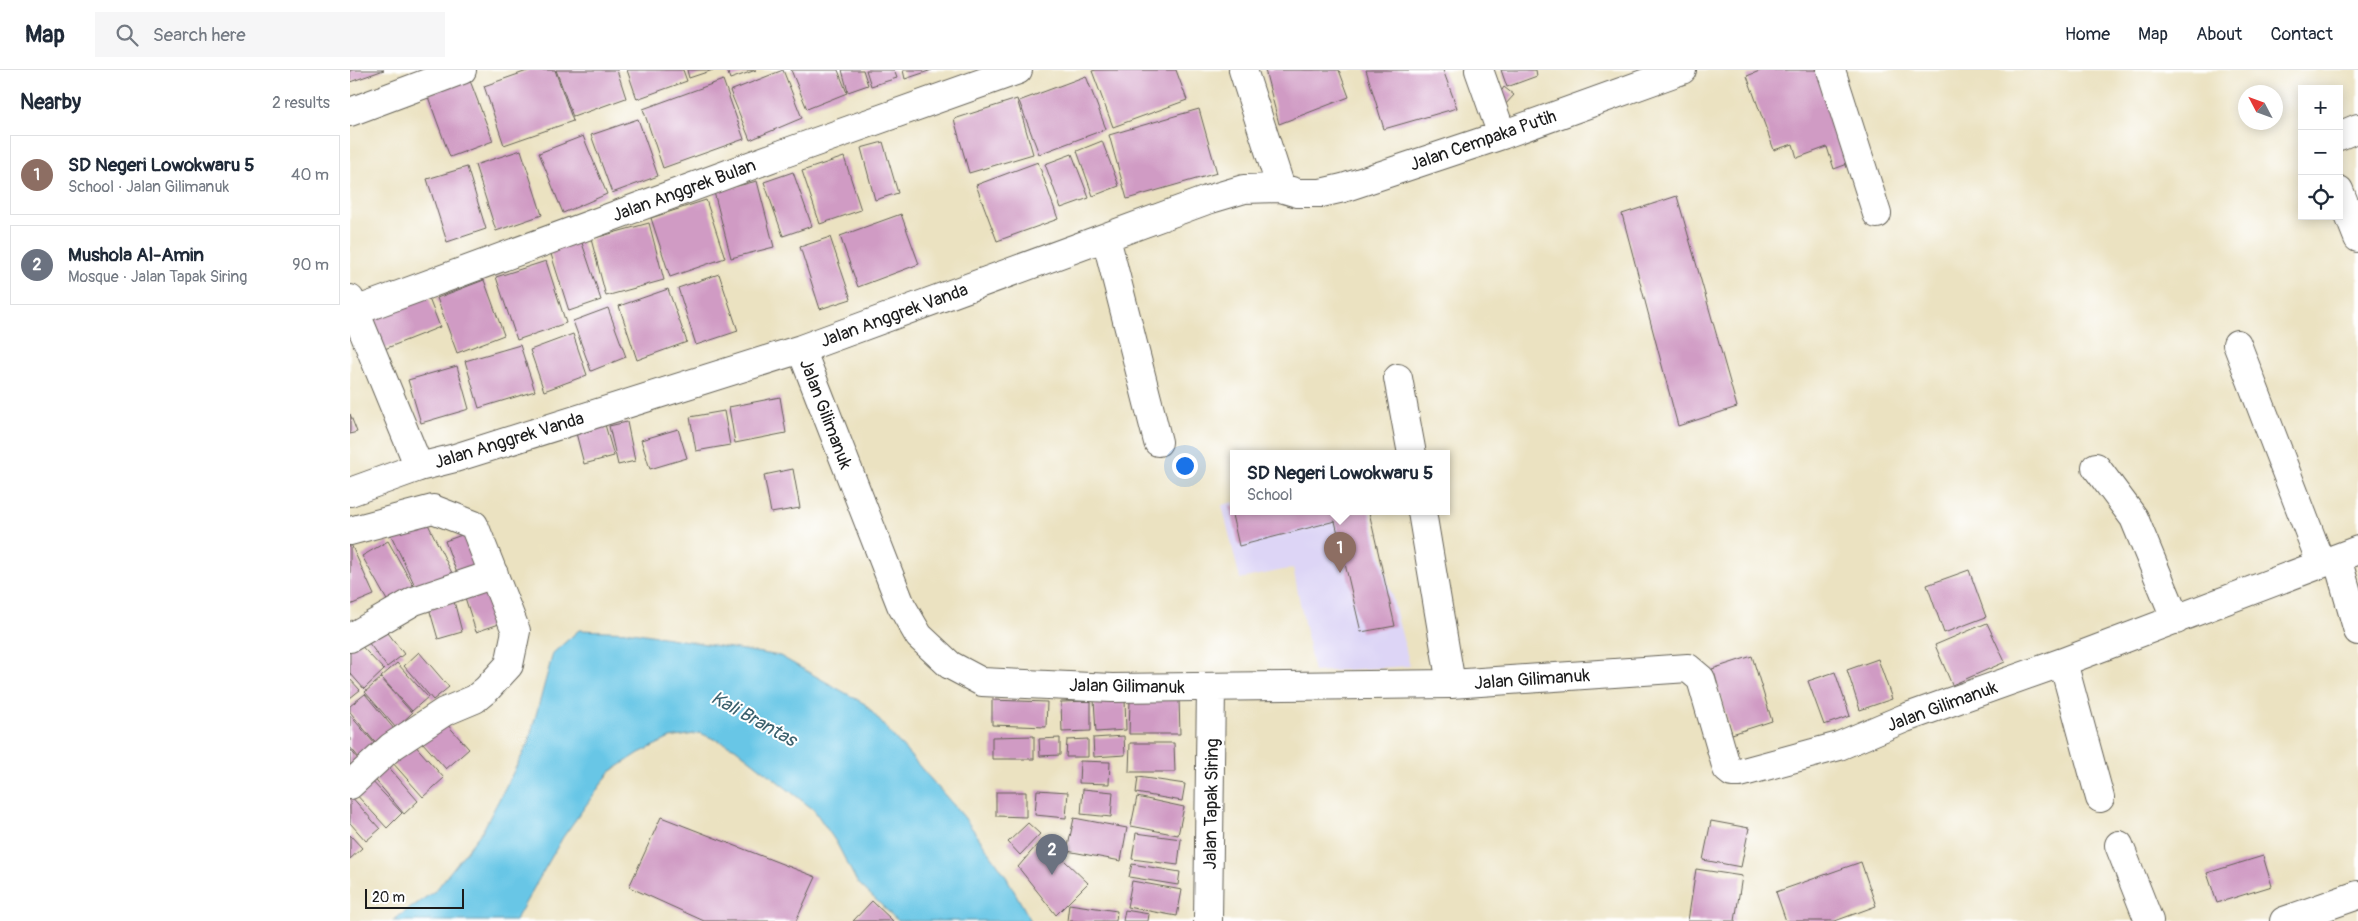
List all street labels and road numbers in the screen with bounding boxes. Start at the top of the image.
street label: Jalan Cempaka Putih [1407,105,1559,176]
street label: Jalan Anggrek Bulan [609,154,759,227]
street label: Jalan Anggrek Vanda [817,278,971,353]
street label: Jalan Gilimanuk [794,356,857,473]
street label: Jalan Anggrek Vanda [431,407,587,474]
street label: Jalan Gilimanuk [1473,664,1591,695]
street label: Jalan Gilimanuk [1069,674,1186,699]
street label: Jalan Gilimanuk [1884,676,2001,737]
street label: Jalan Tapak Siring [1199,738,1224,870]

